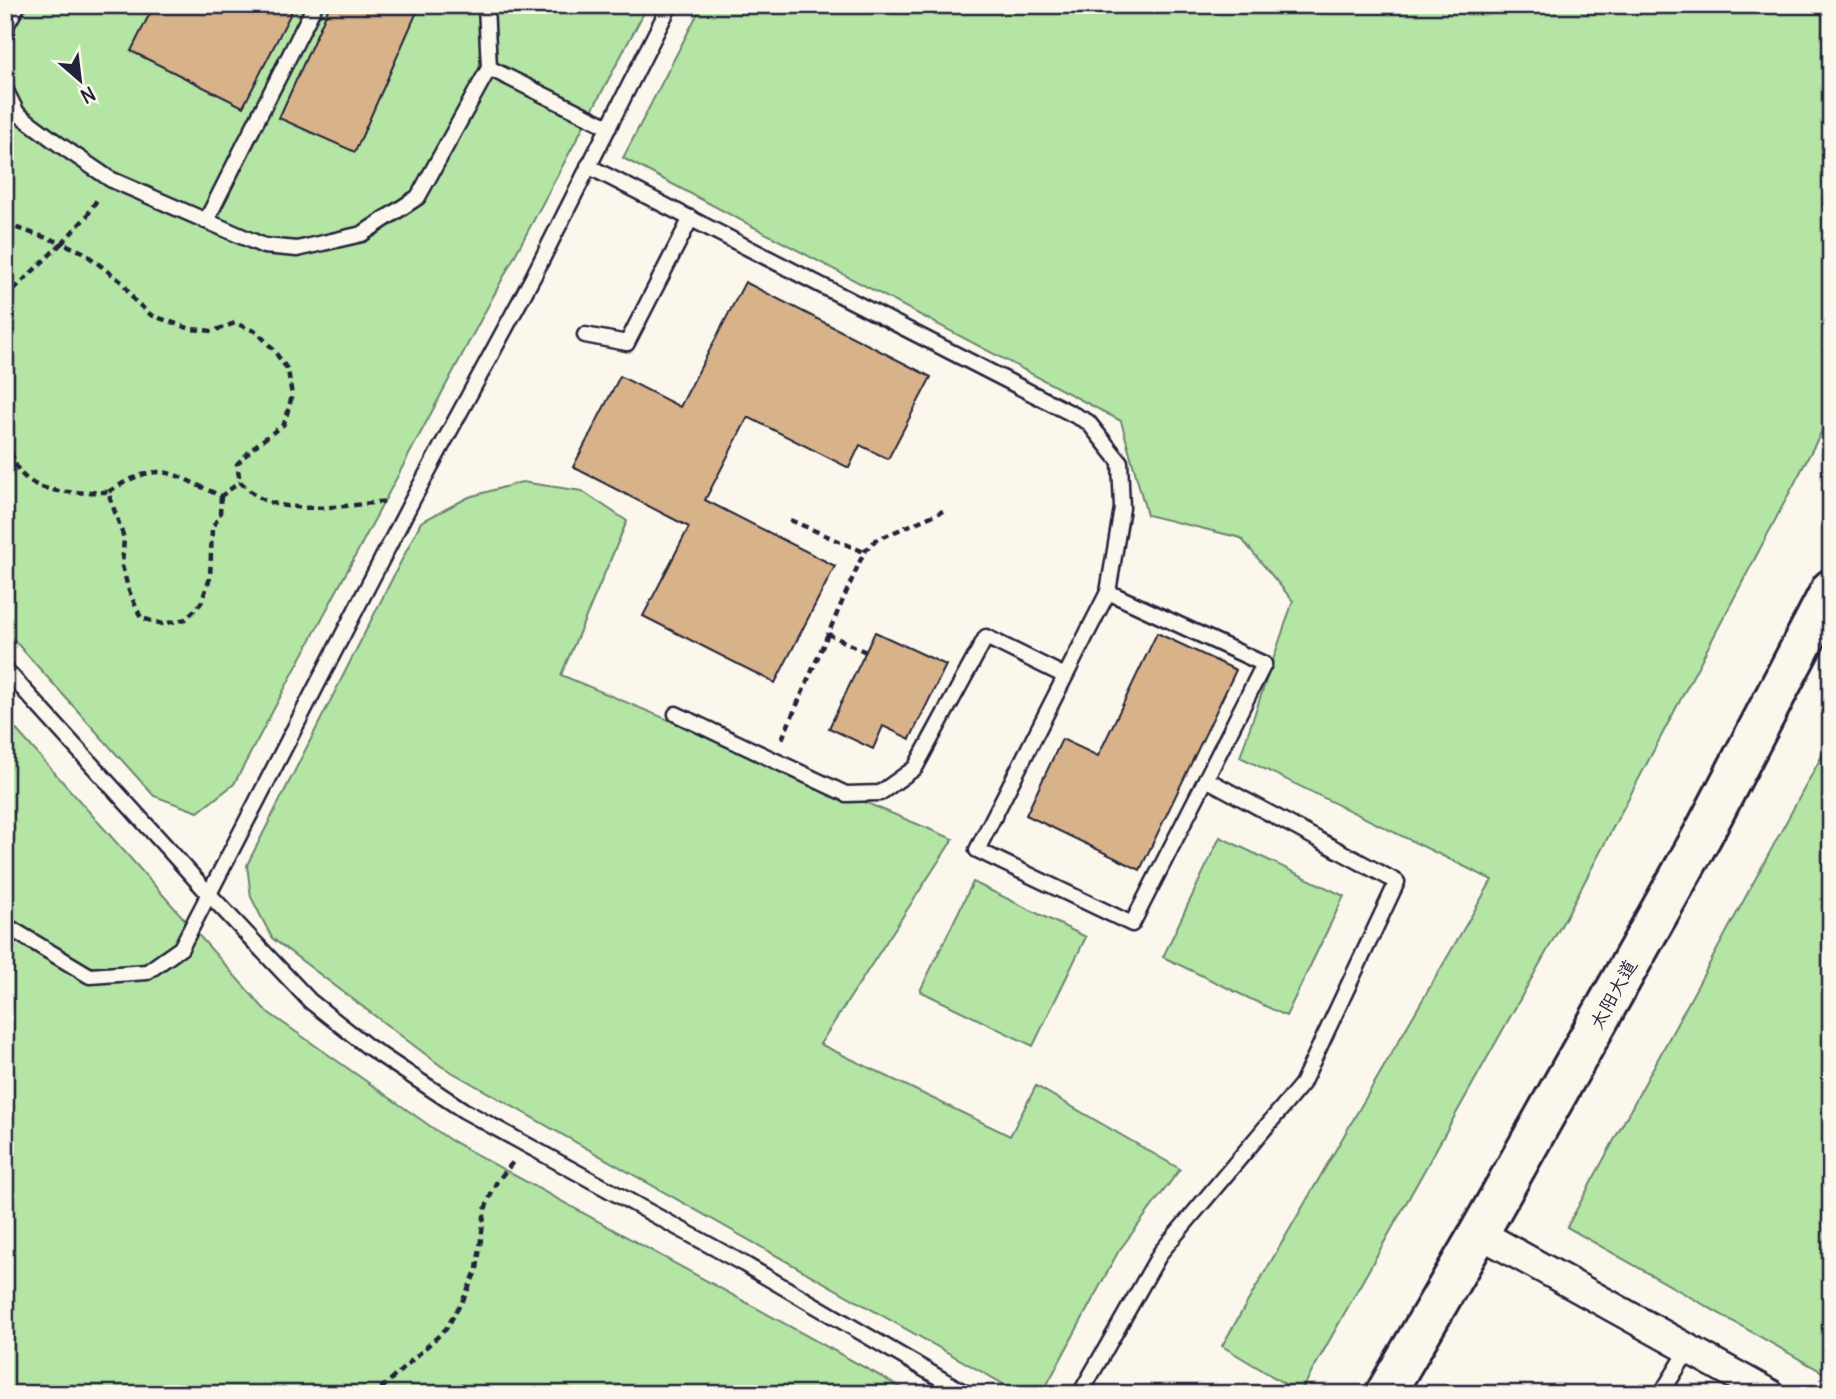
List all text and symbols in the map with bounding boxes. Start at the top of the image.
north arrow [46,46,116,116]
text: N [77,81,99,109]
street label: 太阳大道 [1584,955,1642,1033]

